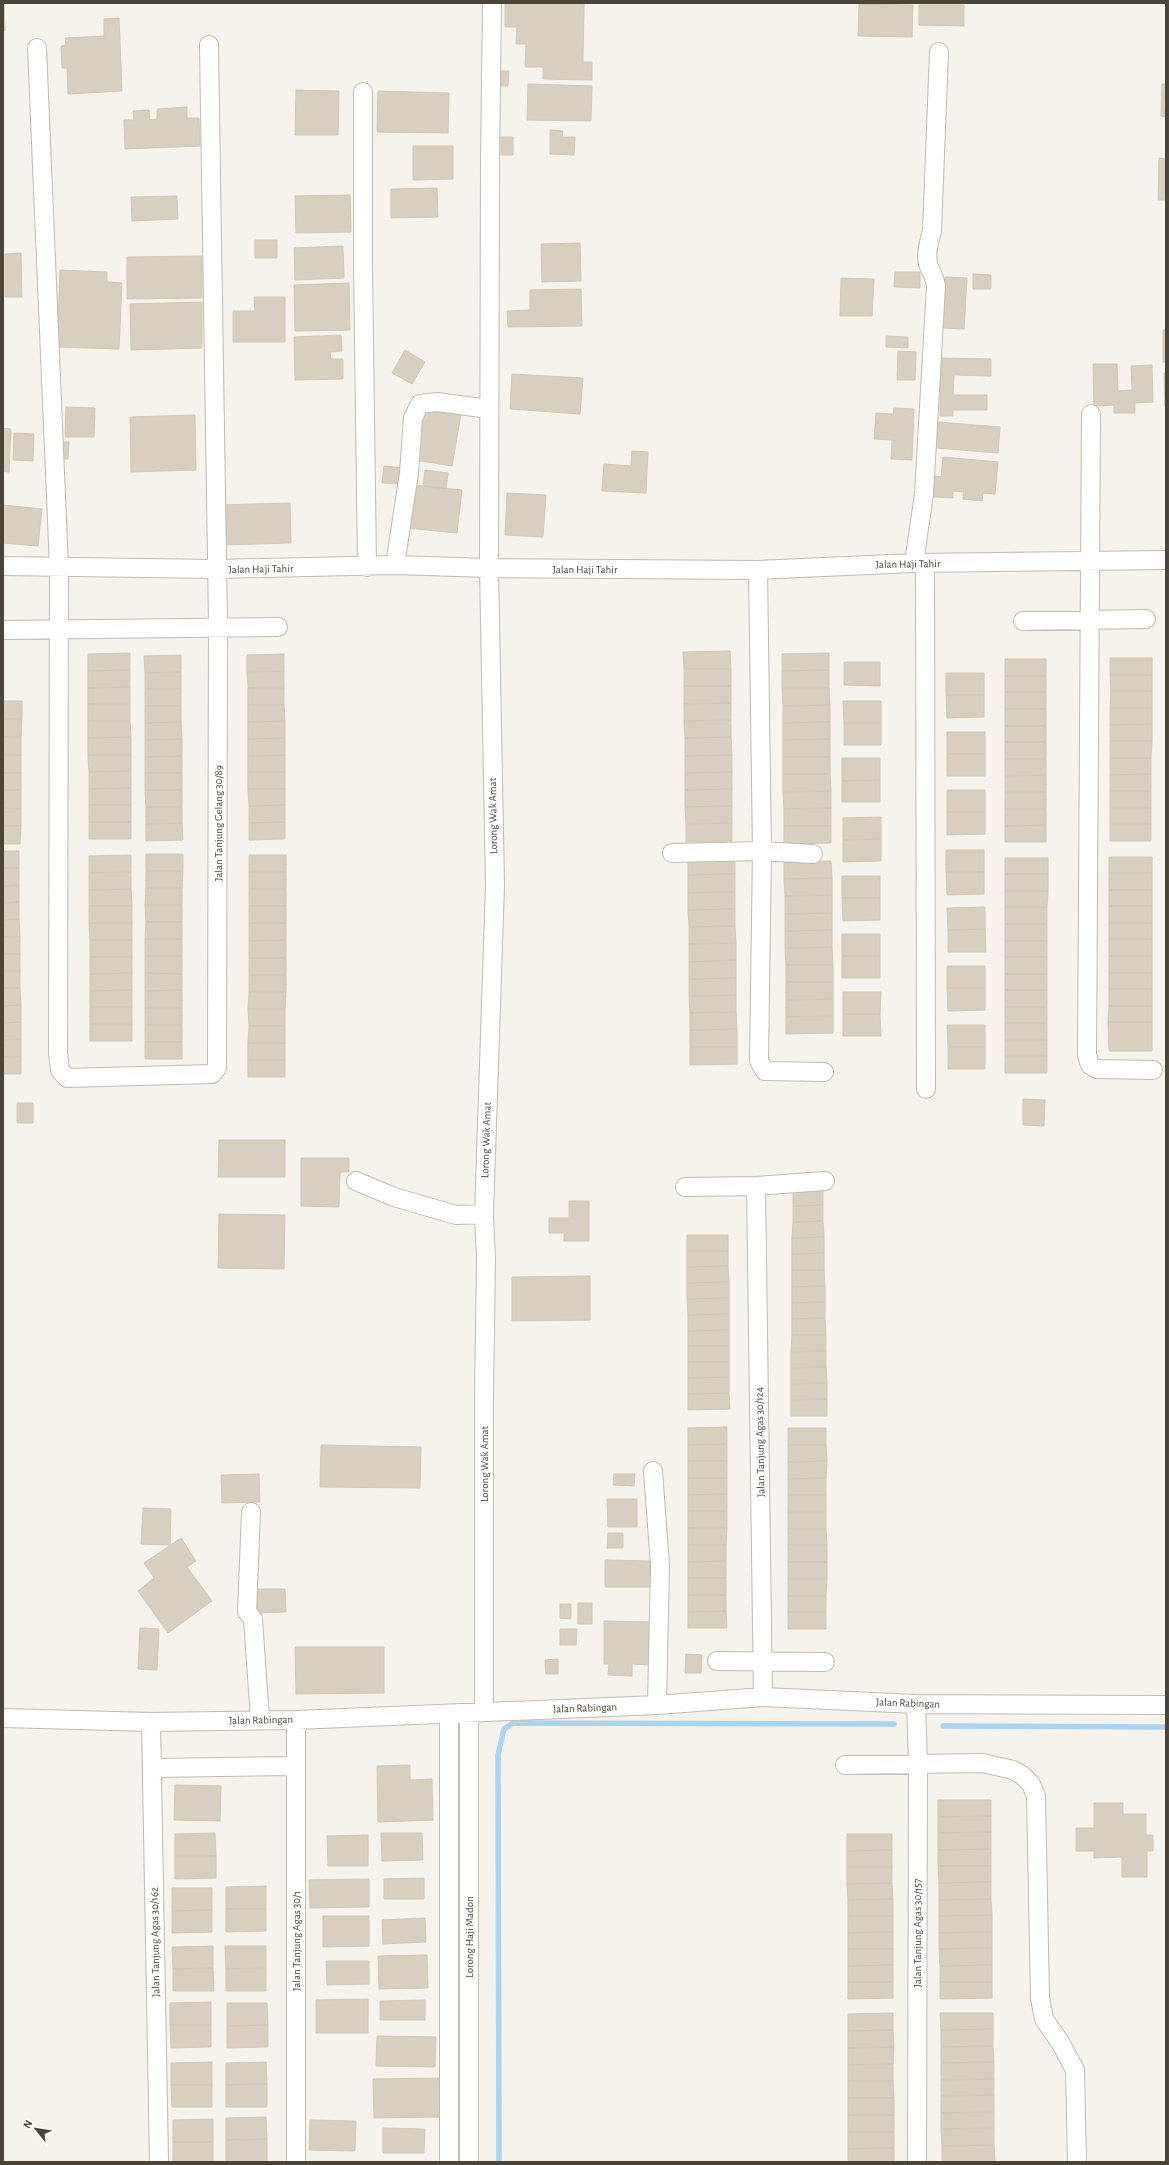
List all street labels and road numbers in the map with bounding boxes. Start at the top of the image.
street label: Jalan Haji Tahir [875,558,941,570]
street label: Jalan Haji Tahir [228,563,294,575]
street label: Jalan Haji Tahir [553,564,618,575]
street label: Jalan Tanjung Gelang 30/89 [213,765,224,881]
street label: Lorong Wak Amat [487,777,499,854]
street label: Lorong Wak Amat [479,1101,493,1178]
street label: Jalan Tanjung Agas 30/124 [754,1387,766,1497]
street label: Lorong Wak Amat [479,1425,490,1502]
street label: Jalan Rabingan [876,1696,940,1710]
street label: Jalan Rabingan [553,1701,617,1715]
street label: Jalan Rabingan [229,1714,293,1726]
street label: Jalan Tanjung Agas 30/157 [912,1878,923,1988]
street label: Jalan Tanjung Agas 30/162 [149,1887,161,1997]
street label: Jalan Tanjung Agas 30/1 [291,1891,302,1991]
street label: Lorong Haji Madon [464,1896,475,1978]

